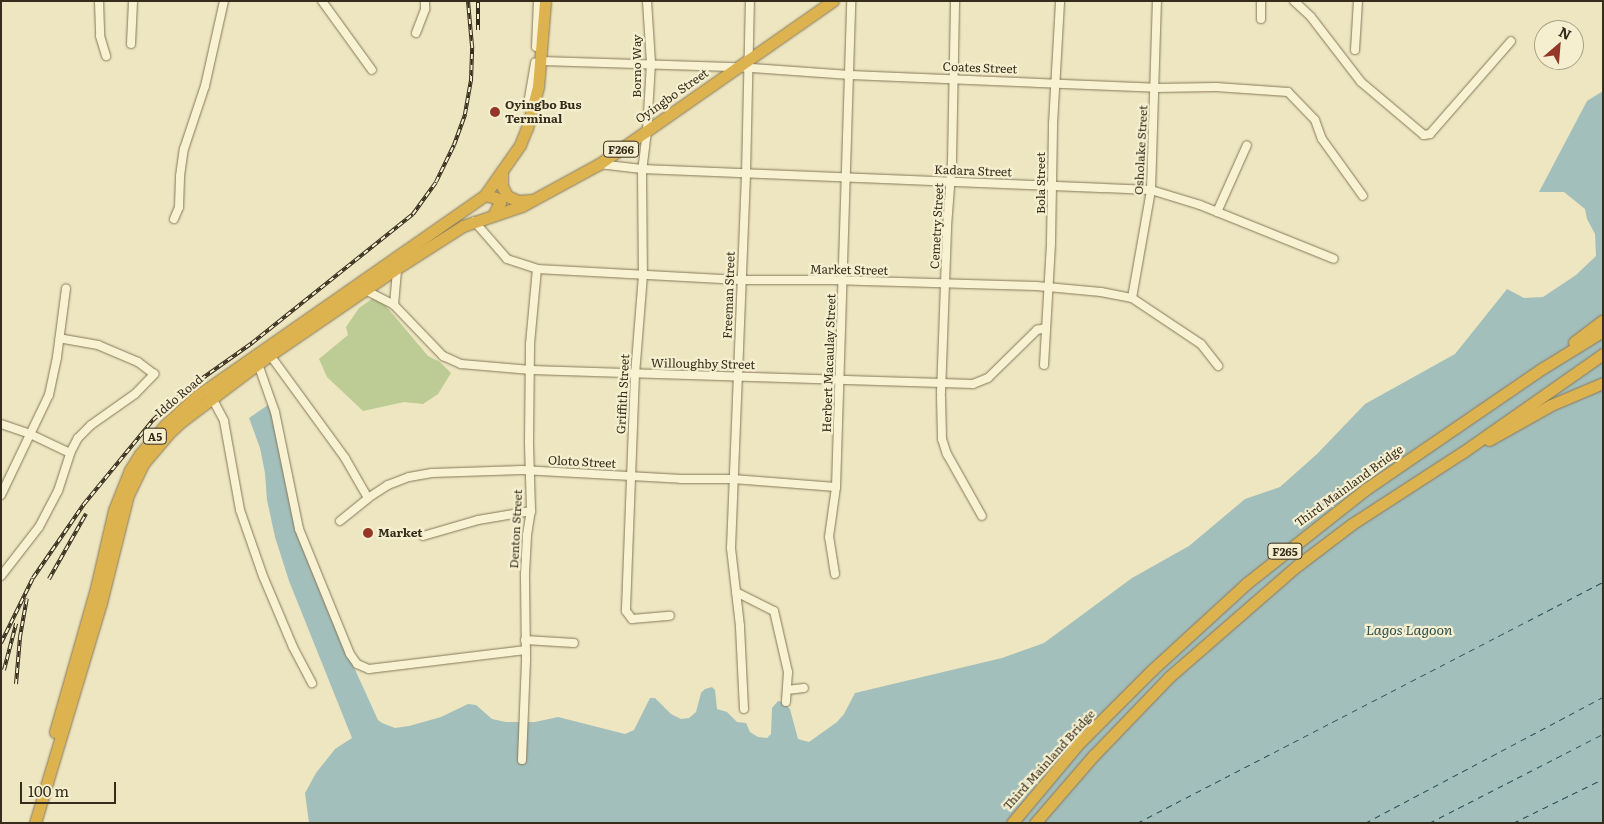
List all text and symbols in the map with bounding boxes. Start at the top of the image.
north arrow [1534,20,1584,70]
text: N [1556,21,1575,44]
street label: Borno Way [630,34,644,98]
street label: Coates Street [943,60,1017,76]
street label: Oyingbo Street [633,66,711,126]
place label: Oyingbo Bus Terminal [505,98,581,126]
street label: Osholake Street [1131,105,1151,195]
marker: Oyingbo Bus Terminal [489,106,501,118]
road number: F266 [602,140,640,158]
street label: Bola Street [1034,152,1048,214]
street label: Kadara Street [934,162,1012,180]
street label: Cemetry Street [928,183,946,269]
street label: Freeman Street [720,251,738,339]
street label: Market Street [810,262,888,278]
street label: Herbert Macaulay Street [819,293,839,433]
street label: Griffith Street [614,354,632,434]
street label: Willoughby Street [651,356,755,372]
street label: Iddo Road [152,372,206,420]
road number: A5 [142,428,168,444]
street label: Third Mainland Bridge [1292,442,1406,530]
street label: Oloto Street [548,453,616,471]
street label: Denton Street [507,489,525,569]
place label: Market [378,526,423,540]
marker: Market [362,527,374,539]
road number: F265 [1266,542,1304,560]
water label: Lagos Lagoon [1366,621,1452,637]
street label: Third Mainland Bridge [1000,707,1098,813]
scale bar [22,772,119,804]
text: 100 m [28,779,69,802]

